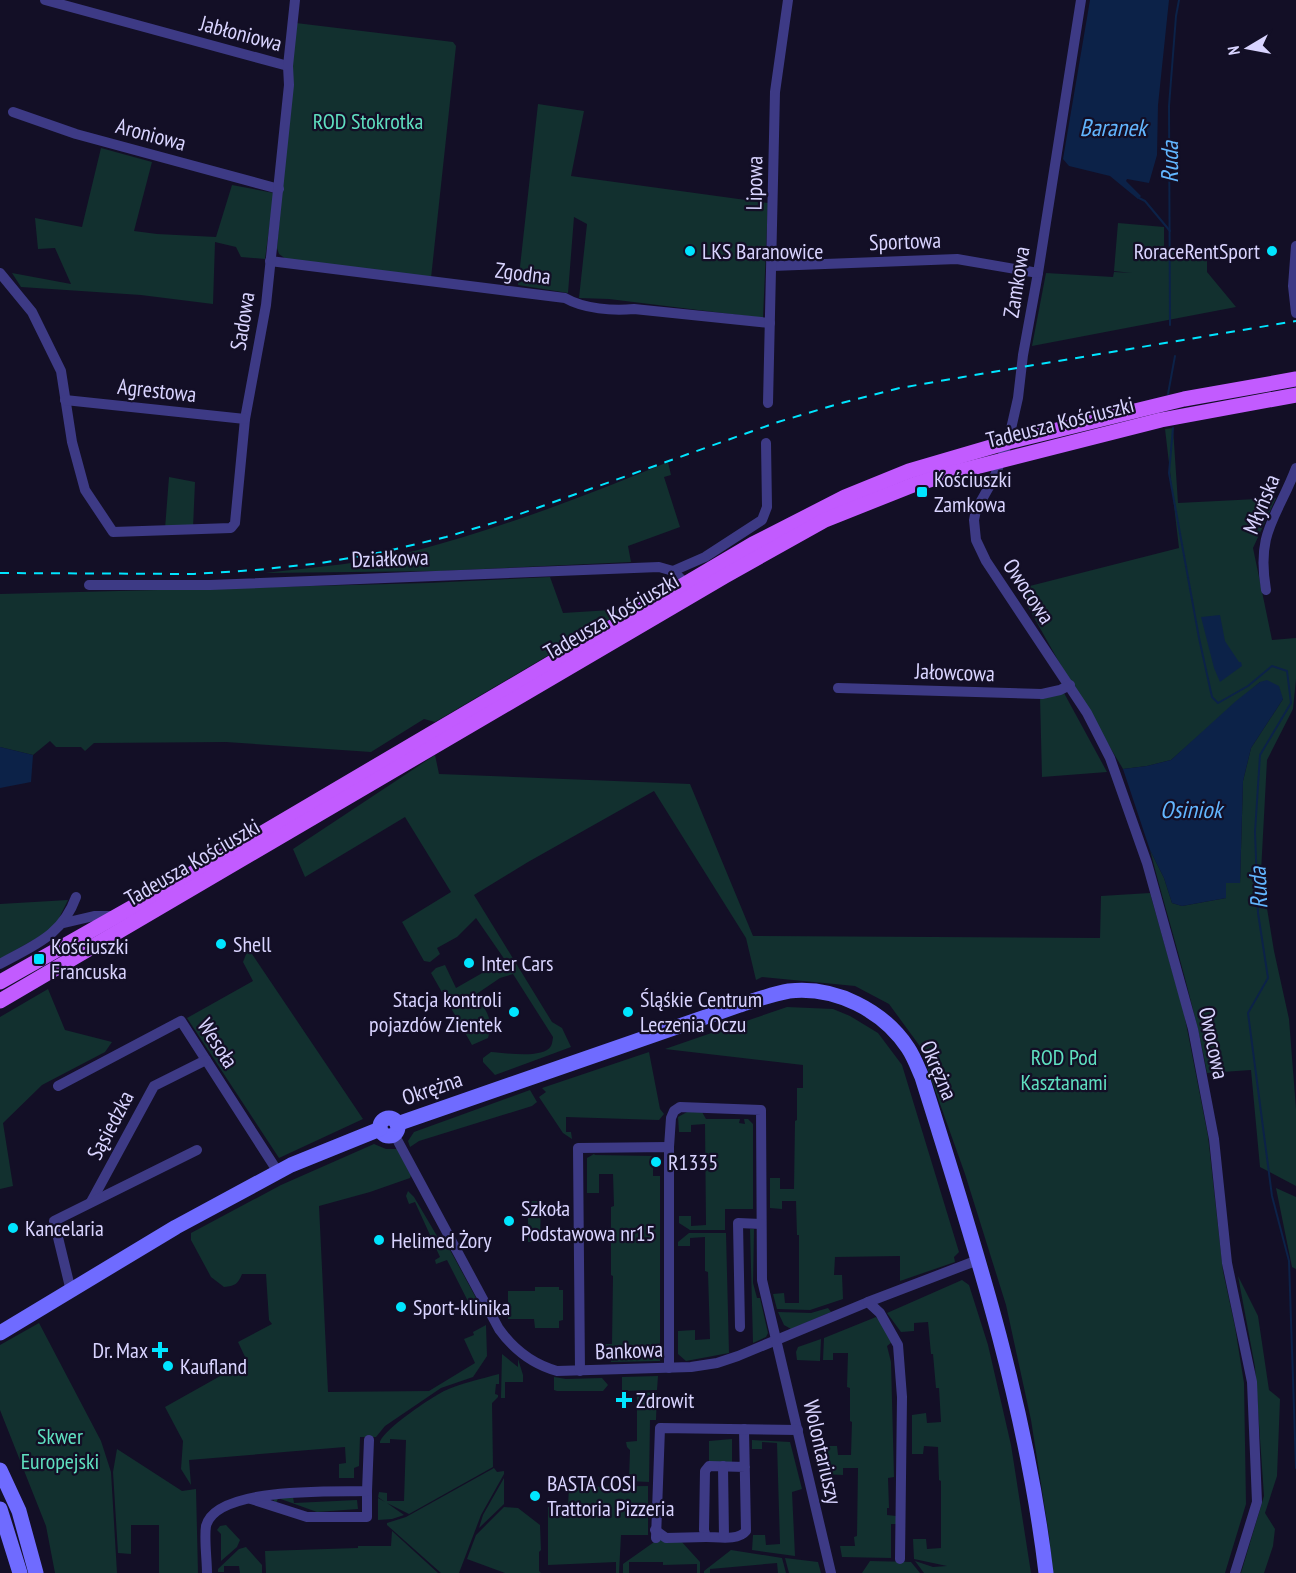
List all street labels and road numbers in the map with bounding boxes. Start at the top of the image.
street label: Jabłoniowa [196,8,285,57]
street label: Aroniowa [113,111,189,157]
street label: Lipowa [740,155,768,211]
street label: Sportowa [869,226,941,256]
street label: Zamkowa [997,244,1035,320]
street label: Zgodna [494,256,552,290]
street label: Sadowa [224,290,260,352]
street label: Agrestowa [116,372,198,408]
street label: Tadeusza Kościuszki [983,390,1137,454]
street label: Młyńska [1236,470,1286,538]
street label: Działkowa [351,543,429,573]
street label: Owocowa [997,553,1061,629]
street label: Tadeusza Kościuszki [538,566,684,666]
street label: Jałowcowa [914,657,995,687]
street label: Tadeusza Kościuszki [119,812,265,912]
street label: Owocowa [1193,1004,1235,1082]
street label: Wesoła [192,1013,244,1073]
street label: Okrężna [914,1036,964,1104]
street label: Okrężna [398,1065,466,1111]
street label: Sąsiedzka [80,1086,140,1164]
street label: Bankowa [594,1335,664,1365]
street label: Wolontariuszy [797,1397,849,1508]

